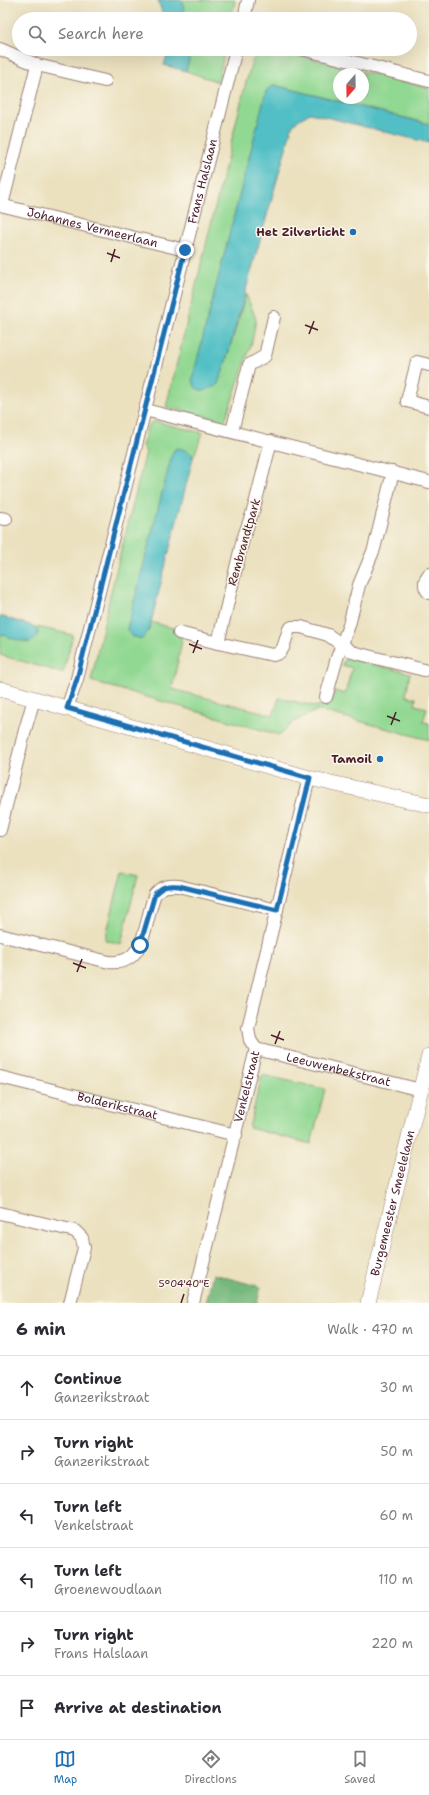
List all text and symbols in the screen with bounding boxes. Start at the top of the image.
search box [12,12,417,56]
icon: search [26,23,48,45]
text: Search here [58,24,144,44]
north arrow [333,68,369,104]
street label: Frans Halslaan [184,137,221,226]
street label: Johannes Vermeerlaan [25,204,159,251]
place label: Het Zilverlicht [256,224,345,240]
marker: Het Zilverlicht [348,227,358,237]
route end [176,241,194,259]
street label: Rembrandtpark [224,496,264,588]
place label: Tamoil [331,751,372,767]
marker: Tamoil [375,754,385,764]
route start [131,936,149,954]
street label: Venkelstraat [230,1049,263,1124]
street label: Leeuwenbekstraat [285,1049,392,1090]
street label: Bolderikstraat [75,1088,160,1124]
street label: Burgemeester Smeelelaan [367,1128,418,1278]
text: 5°04'40"E [158,1277,210,1290]
text: 6 min [16,1318,66,1340]
text: Walk · 470 m [327,1321,413,1338]
text: Continue [54,1369,122,1389]
icon: ahead [16,1377,38,1399]
text: 30 m [379,1379,413,1396]
text: Ganzerikstraat [54,1389,149,1406]
text: Turn right [54,1433,134,1453]
icon: right [16,1441,38,1463]
text: 50 m [380,1443,413,1460]
text: Ganzerikstraat [54,1453,149,1470]
text: Turn left [54,1497,122,1517]
icon: left [16,1505,38,1527]
text: 60 m [380,1507,413,1524]
text: Venkelstraat [54,1517,134,1534]
text: Turn left [54,1561,122,1581]
icon: left [16,1569,38,1591]
text: 110 m [378,1571,413,1588]
text: Groenewoudlaan [54,1581,162,1598]
text: Turn right [54,1625,134,1645]
icon: right [16,1633,38,1655]
text: 220 m [371,1635,413,1652]
text: Frans Halslaan [54,1645,148,1662]
icon: arrive [16,1697,38,1719]
text: Arrive at destination [54,1698,222,1718]
tab: Map [54,1748,77,1787]
tab: Directions [184,1748,237,1787]
tab: Saved [344,1748,375,1787]

